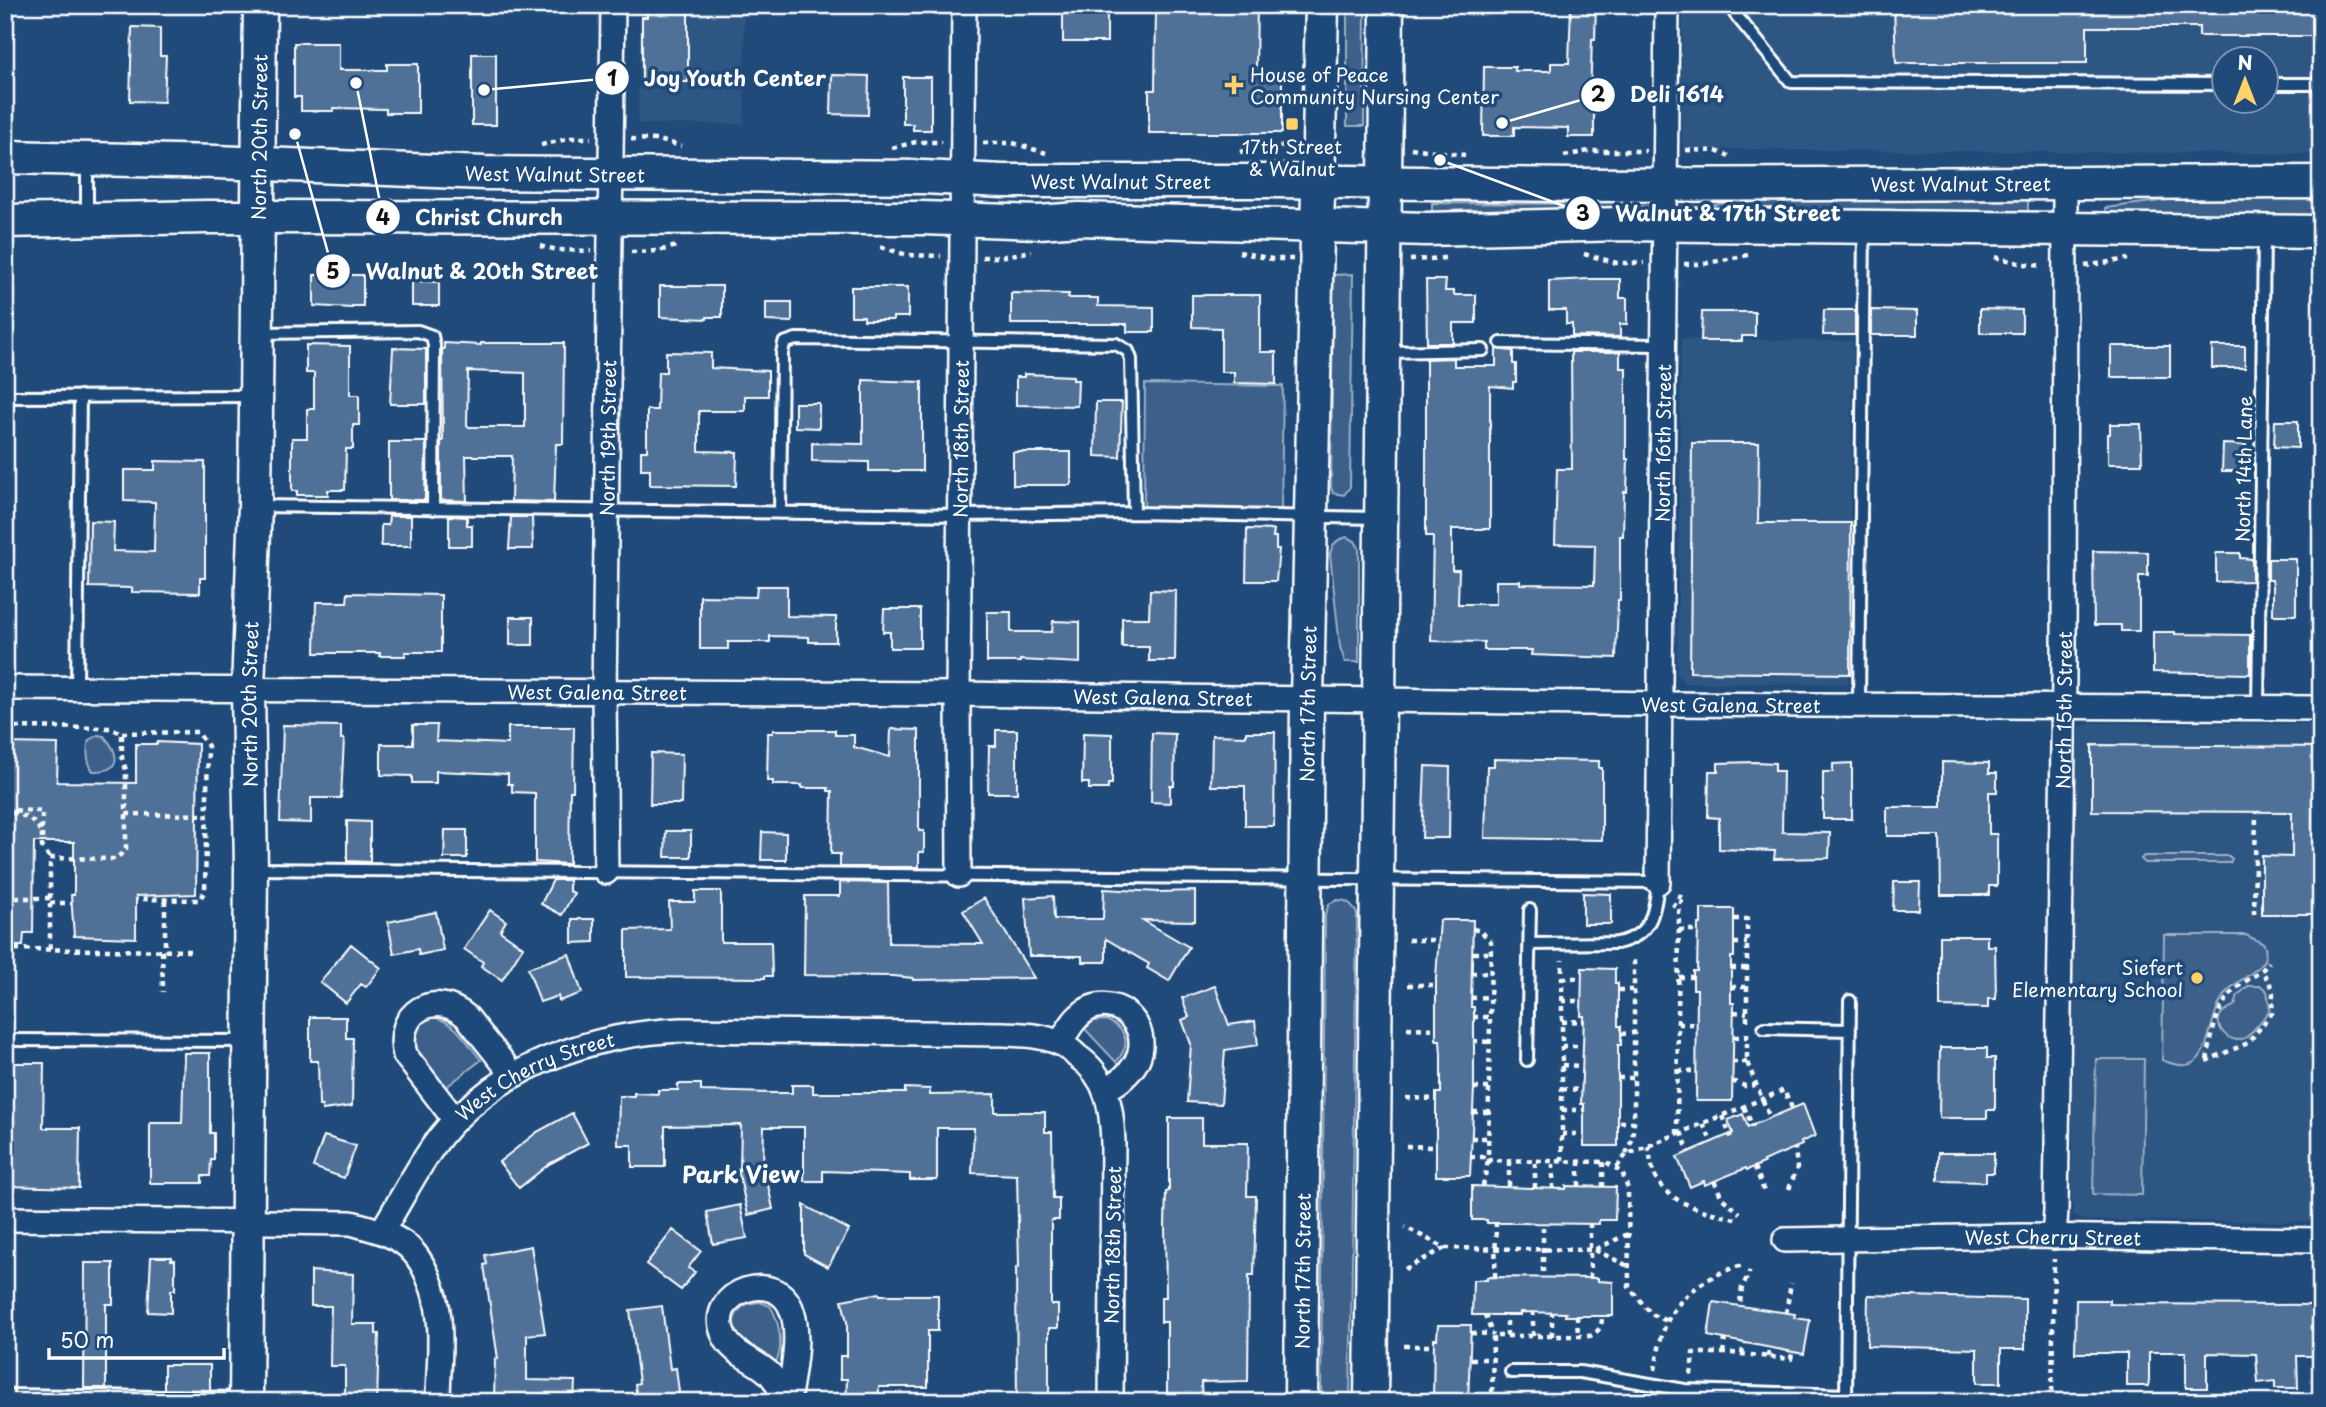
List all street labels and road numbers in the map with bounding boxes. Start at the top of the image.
street label: North 20th Street [244,54,274,220]
street label: West Walnut Street [464,158,645,188]
street label: West Walnut Street [1031,167,1211,195]
street label: West Walnut Street [1870,169,2051,198]
street label: North 19th Street [592,360,622,516]
street label: North 18th Street [946,360,975,518]
street label: North 16th Street [1648,364,1677,522]
street label: North 14th Lane [2228,396,2258,542]
street label: North 20th Street [234,620,265,787]
street label: North 17th Street [1292,626,1323,782]
street label: North 15th Street [2048,631,2078,789]
street label: West Galena Street [507,677,687,706]
street label: West Galena Street [1073,682,1253,712]
street label: West Galena Street [1641,690,1821,719]
street label: West Cherry Street [449,1025,617,1127]
street label: North 18th Street [1097,1166,1127,1324]
street label: North 17th Street [1287,1193,1317,1349]
street label: West Cherry Street [1964,1222,2142,1252]

